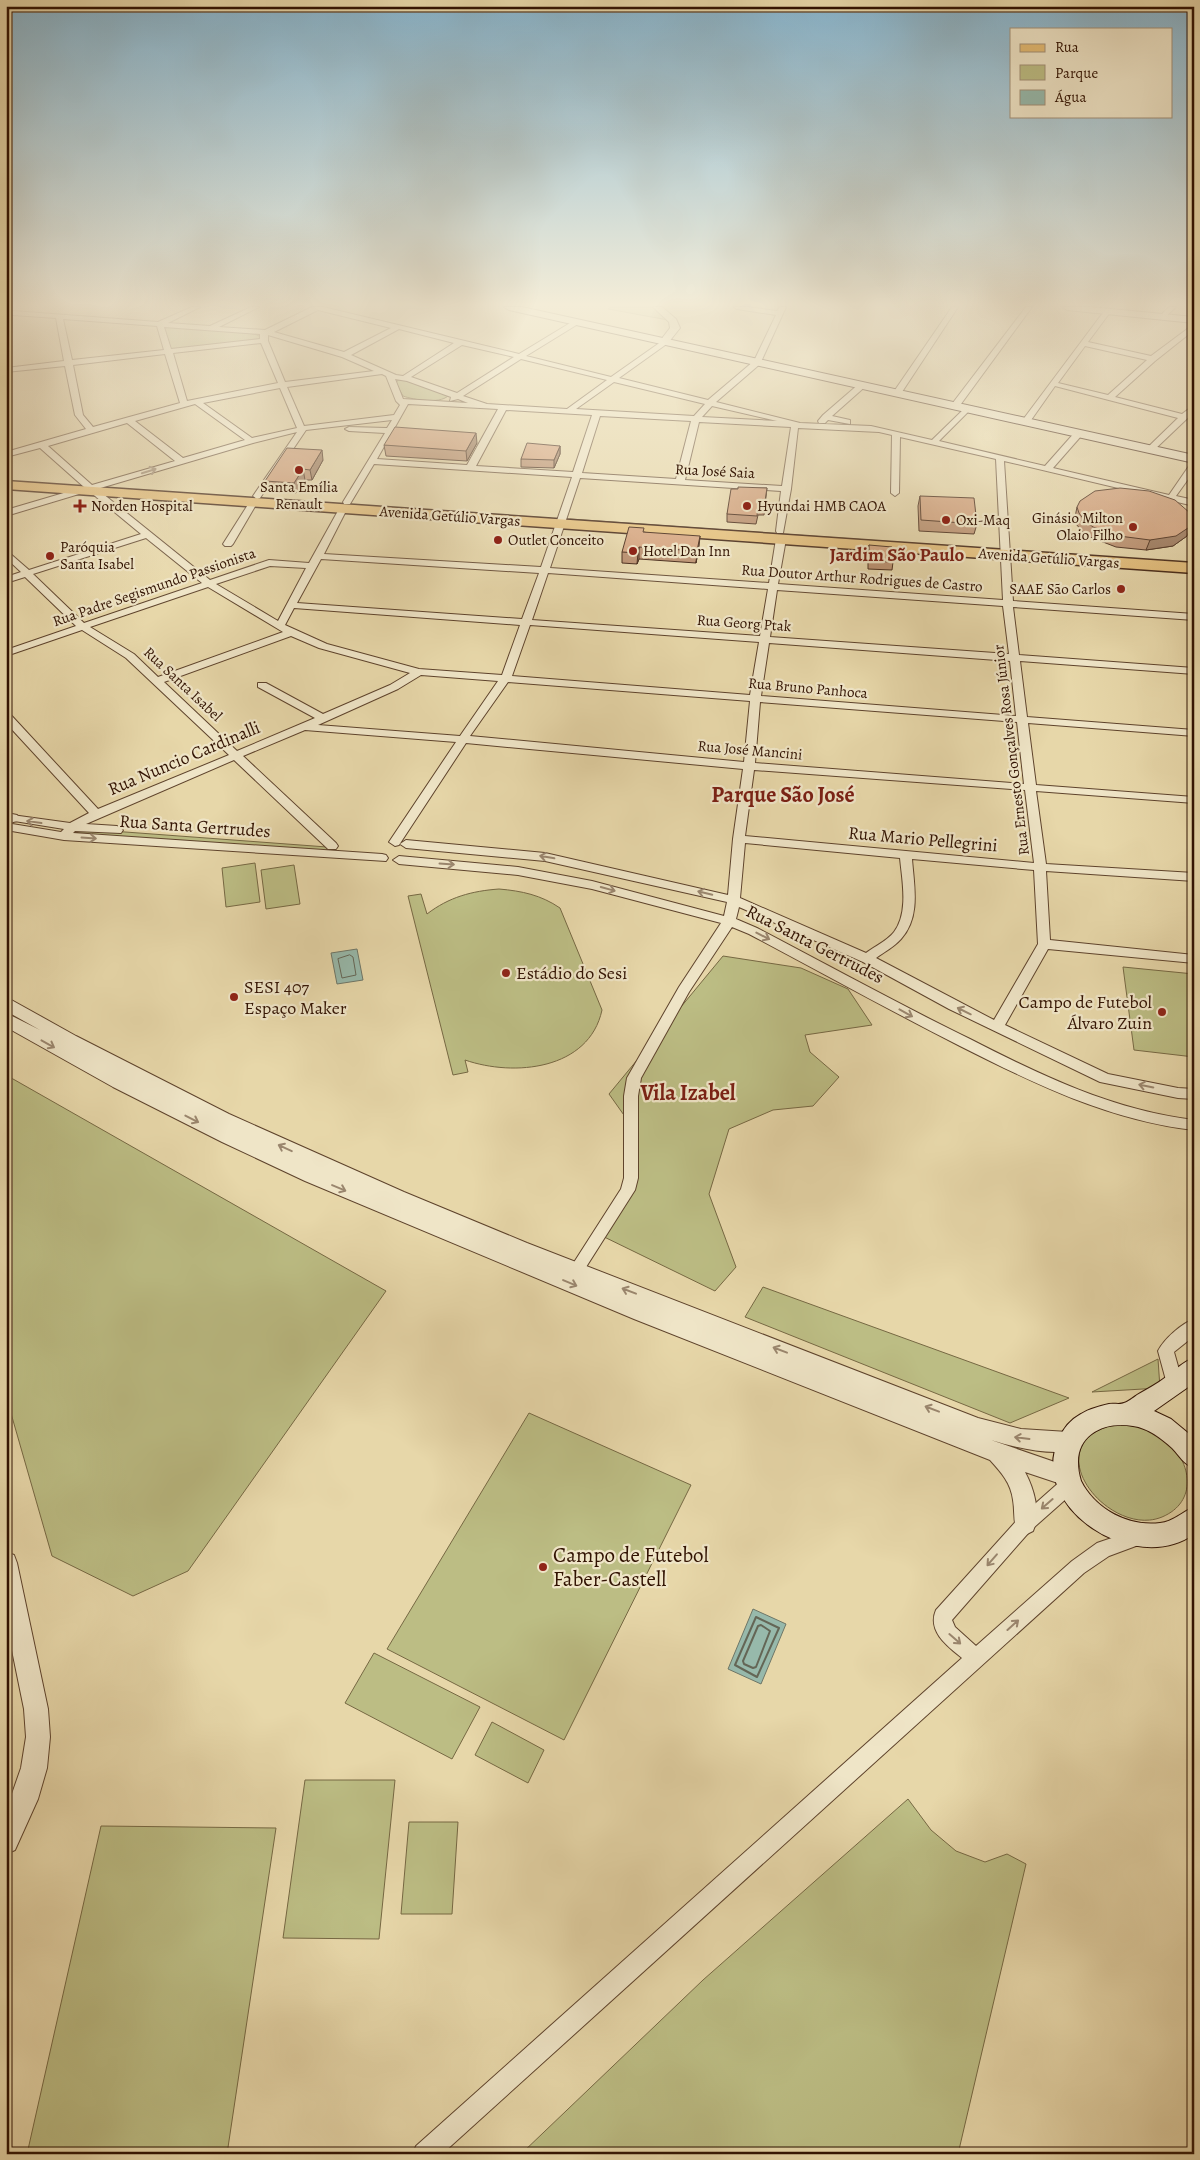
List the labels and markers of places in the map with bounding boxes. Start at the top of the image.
marker: Santa Emília Renault [293,464,305,476]
place label: Santa Emília Renault [260,477,338,514]
place label: Norden Hospital [91,496,193,516]
place label: Hyundai HMB CAOA [757,496,886,516]
marker: Norden Hospital [73,499,87,513]
marker: Hyundai HMB CAOA [741,500,753,512]
place label: Ginásio Milton Olaio Filho [1032,508,1123,545]
place label: Oxi-Maq [956,510,1011,530]
marker: Oxi-Maq [940,514,952,526]
marker: Ginásio Milton Olaio Filho [1127,521,1139,533]
place label: Outlet Conceito [508,530,604,550]
marker: Outlet Conceito [492,534,504,546]
place label: Paróquia Santa Isabel [60,537,134,574]
place label: Hotel Dan Inn [643,541,730,561]
marker: Hotel Dan Inn [627,545,639,557]
marker: Paróquia Santa Isabel [44,550,56,562]
place label: SAAE São Carlos [1009,579,1111,599]
marker: SAAE São Carlos [1115,583,1127,595]
place label: Estádio do Sesi [516,961,627,985]
marker: Estádio do Sesi [500,967,512,979]
place label: SESI 407 Espaço Maker [244,975,347,1020]
place label: Campo de Futebol Álvaro Zuin [1019,990,1153,1035]
marker: SESI 407 Espaço Maker [228,991,240,1003]
marker: Campo de Futebol Álvaro Zuin [1156,1006,1168,1018]
place label: Campo de Futebol Faber-Castell [553,1541,709,1593]
marker: Campo de Futebol Faber-Castell [537,1561,549,1573]

